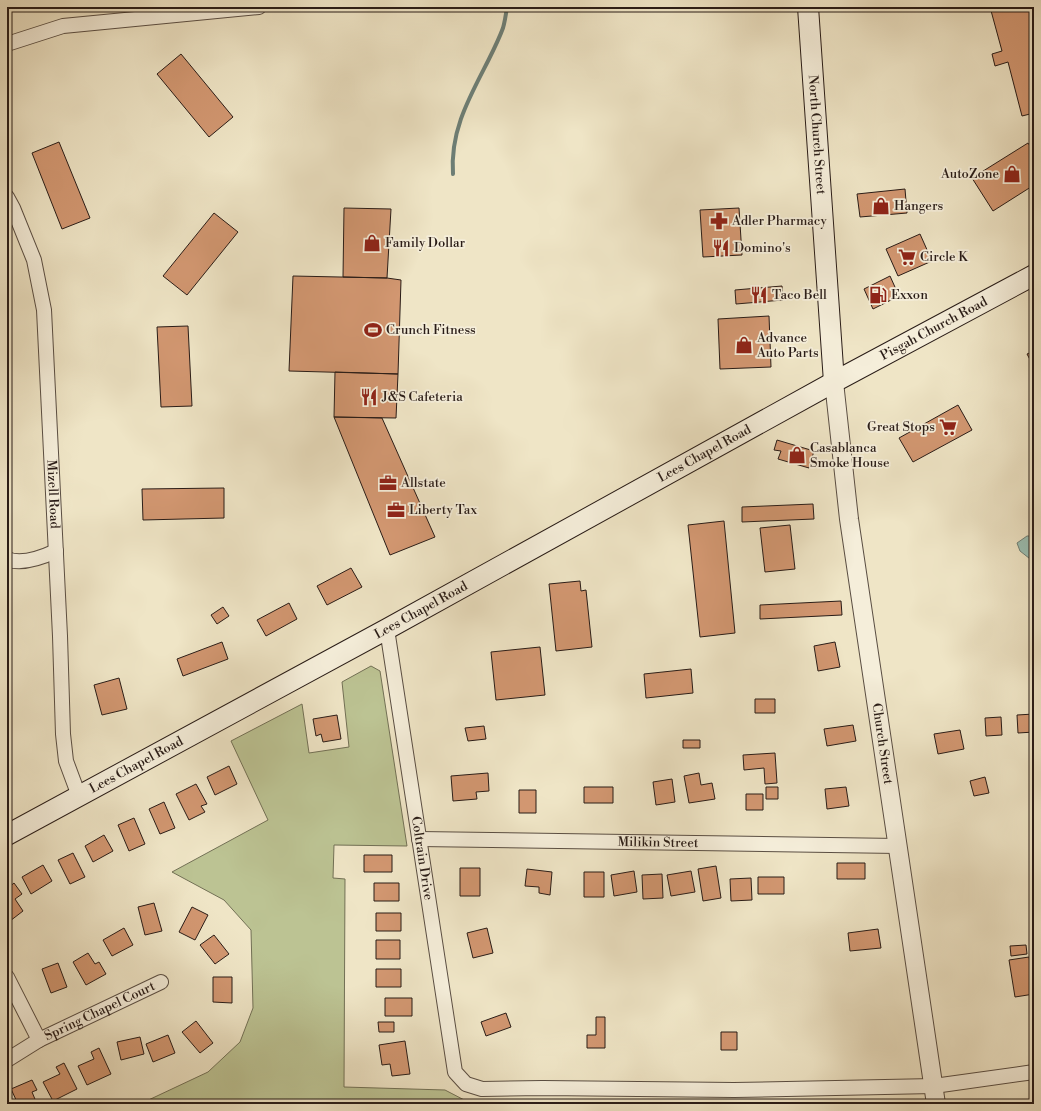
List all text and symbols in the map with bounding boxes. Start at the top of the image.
street label: North Church Street [805,74,829,195]
shop icon: AutoZone [1002,164,1022,184]
place label: AutoZone [940,166,999,182]
shop icon: Hangers [871,196,891,216]
place label: Hangers [894,198,943,214]
pharmacy icon: Adler Pharmacy [709,211,729,231]
place label: Adler Pharmacy [731,213,827,229]
shop icon: Family Dollar [362,233,382,253]
place label: Family Dollar [385,235,466,251]
restaurant icon: Domino's [711,238,731,258]
place label: Domino's [734,240,791,256]
supermarket icon: Circle K [897,247,917,267]
place label: Circle K [920,249,969,265]
restaurant icon: Taco Bell [749,285,769,305]
fuel station icon: Exxon [868,285,888,305]
place label: Taco Bell [772,287,827,303]
place label: Exxon [891,287,928,303]
street label: Pisgah Church Road [877,293,991,364]
sports icon: Crunch Fitness [363,320,383,340]
place label: Crunch Fitness [386,322,476,338]
place label: Advance Auto Parts [756,330,819,361]
shop icon: Advance Auto Parts [734,335,754,355]
restaurant icon: J&S Cafeteria [359,387,379,407]
place label: J&S Cafeteria [381,389,463,405]
supermarket icon: Great Stops [938,417,958,437]
place label: Great Stops [867,419,935,435]
street label: Lees Chapel Road [655,421,755,486]
place label: Casablanca Smoke House [810,440,890,471]
shop icon: Casablanca Smoke House [787,445,807,465]
street label: Mizell Road [43,459,63,530]
office icon: Allstate [378,473,398,493]
place label: Allstate [400,475,446,491]
office icon: Liberty Tax [386,500,406,520]
place label: Liberty Tax [409,502,477,518]
street label: Lees Chapel Road [371,578,471,642]
street label: Church Street [868,702,896,786]
street label: Lees Chapel Road [87,733,186,797]
street label: Coltrain Drive [408,815,437,902]
street label: Milikin Street [617,834,699,851]
street label: Spring Chapel Court [42,978,158,1044]

